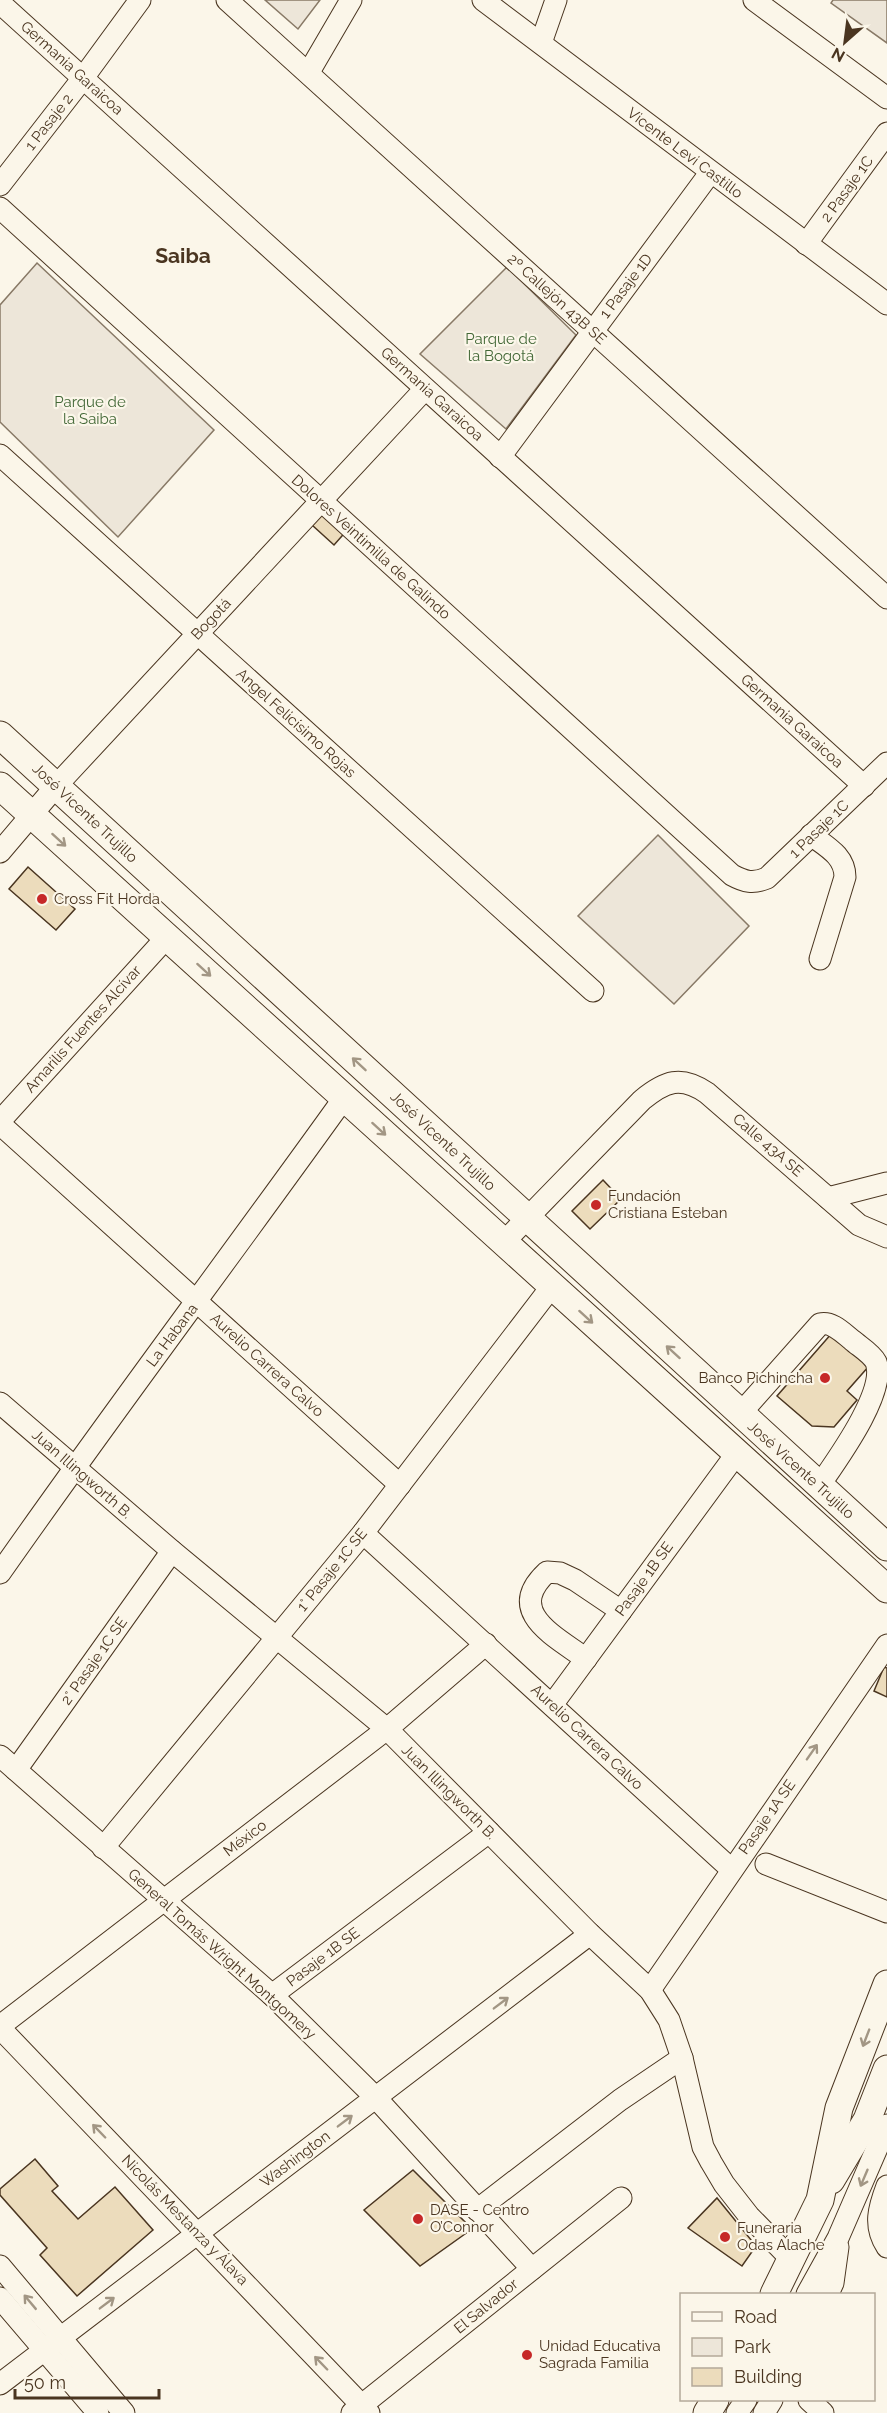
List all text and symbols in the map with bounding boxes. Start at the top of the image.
north arrow [815,12,875,72]
street label: Germania Garaicoa [17,17,127,119]
text: N [828,44,848,66]
street label: 1 Pasaje 2 [21,90,77,154]
street label: Vicente Levi Castillo [624,104,746,202]
street label: 2 Pasaje 1C [817,152,877,226]
district label: Saiba [155,243,211,268]
street label: 2º Callejón 43B SE [504,250,610,348]
street label: 1 Pasaje 1D [596,250,656,322]
park label: Parque de la Bogotá [465,330,537,365]
street label: Germania Garaicoa [377,343,487,445]
park label: Parque de la Saiba [54,393,126,428]
street label: Dolores Veintimilla de Galindo [288,471,454,623]
street label: Bogotá [187,595,235,643]
street label: Angel Felicísimo Rojas [232,665,360,781]
street label: Germania Garaicoa [737,670,847,772]
street label: José Vicente Trujillo [29,760,141,866]
street label: 1 Pasaje 1C [785,796,853,862]
one-way arrow [51,833,66,847]
place label: Cross Fit Horda [54,890,160,908]
marker: Cross Fit Horda [35,892,49,906]
street label: Amarilis Fuentes Alcívar [21,961,145,1096]
one-way arrow [196,963,211,977]
one-way arrow [352,1057,367,1071]
street label: José Vicente Trujillo [387,1088,499,1194]
street label: Calle 43A SE [729,1110,807,1180]
one-way arrow [372,1122,387,1137]
place label: Fundación Cristiana Esteban [608,1187,728,1222]
marker: Fundación Cristiana Esteban [589,1198,603,1212]
street label: La Habana [142,1300,202,1370]
street label: Aurelio Carrera Calvo [207,1309,328,1421]
one-way arrow [578,1310,593,1324]
one-way arrow [666,1345,681,1359]
place label: Banco Pichincha [698,1369,813,1387]
marker: Banco Pichincha [818,1371,832,1385]
street label: José Vicente Trujillo [744,1417,858,1523]
street label: Juan Illingworth B. [28,1426,136,1522]
street label: 1° Pasaje 1C SE [293,1525,371,1615]
street label: Pasaje 1B SE [611,1538,677,1620]
street label: 2° Pasaje 1C SE [57,1614,131,1708]
street label: Aurelio Carrera Calvo [527,1680,647,1794]
street label: Juan Illingworth B. [398,1741,500,1843]
one-way arrow [806,1745,818,1761]
street label: Pasaje 1A SE [735,1776,799,1858]
street label: México [220,1816,270,1860]
street label: General Tomás Wright Montgomery [124,1865,320,2043]
street label: Pasaje 1B SE [283,1924,363,1990]
one-way arrow [492,1996,508,2009]
one-way arrow [860,2028,871,2047]
one-way arrow [337,2115,353,2127]
one-way arrow [93,2124,107,2139]
street label: Washington [256,2127,334,2191]
street label: Nicolás Mestanza y Álava [118,2151,252,2289]
one-way arrow [858,2169,869,2187]
place label: DASE - Centro O’Connor [430,2201,529,2236]
marker: DASE - Centro O’Connor [411,2212,425,2226]
place label: Funeraria Odas Alache [737,2219,825,2254]
marker: Funeraria Odas Alache [718,2230,732,2244]
street label: El Salvador [450,2274,522,2337]
legend [680,2293,875,2401]
one-way arrow [23,2295,37,2310]
one-way arrow [99,2296,115,2309]
text: Road [734,2306,777,2327]
text: Park [734,2336,771,2357]
place label: Unidad Educativa Sagrada Familia [539,2337,661,2372]
marker: Unidad Educativa Sagrada Familia [520,2348,534,2362]
one-way arrow [314,2355,329,2370]
scale bar [15,2362,159,2400]
text: Building [734,2366,802,2387]
text: 50 m [24,2372,66,2393]

